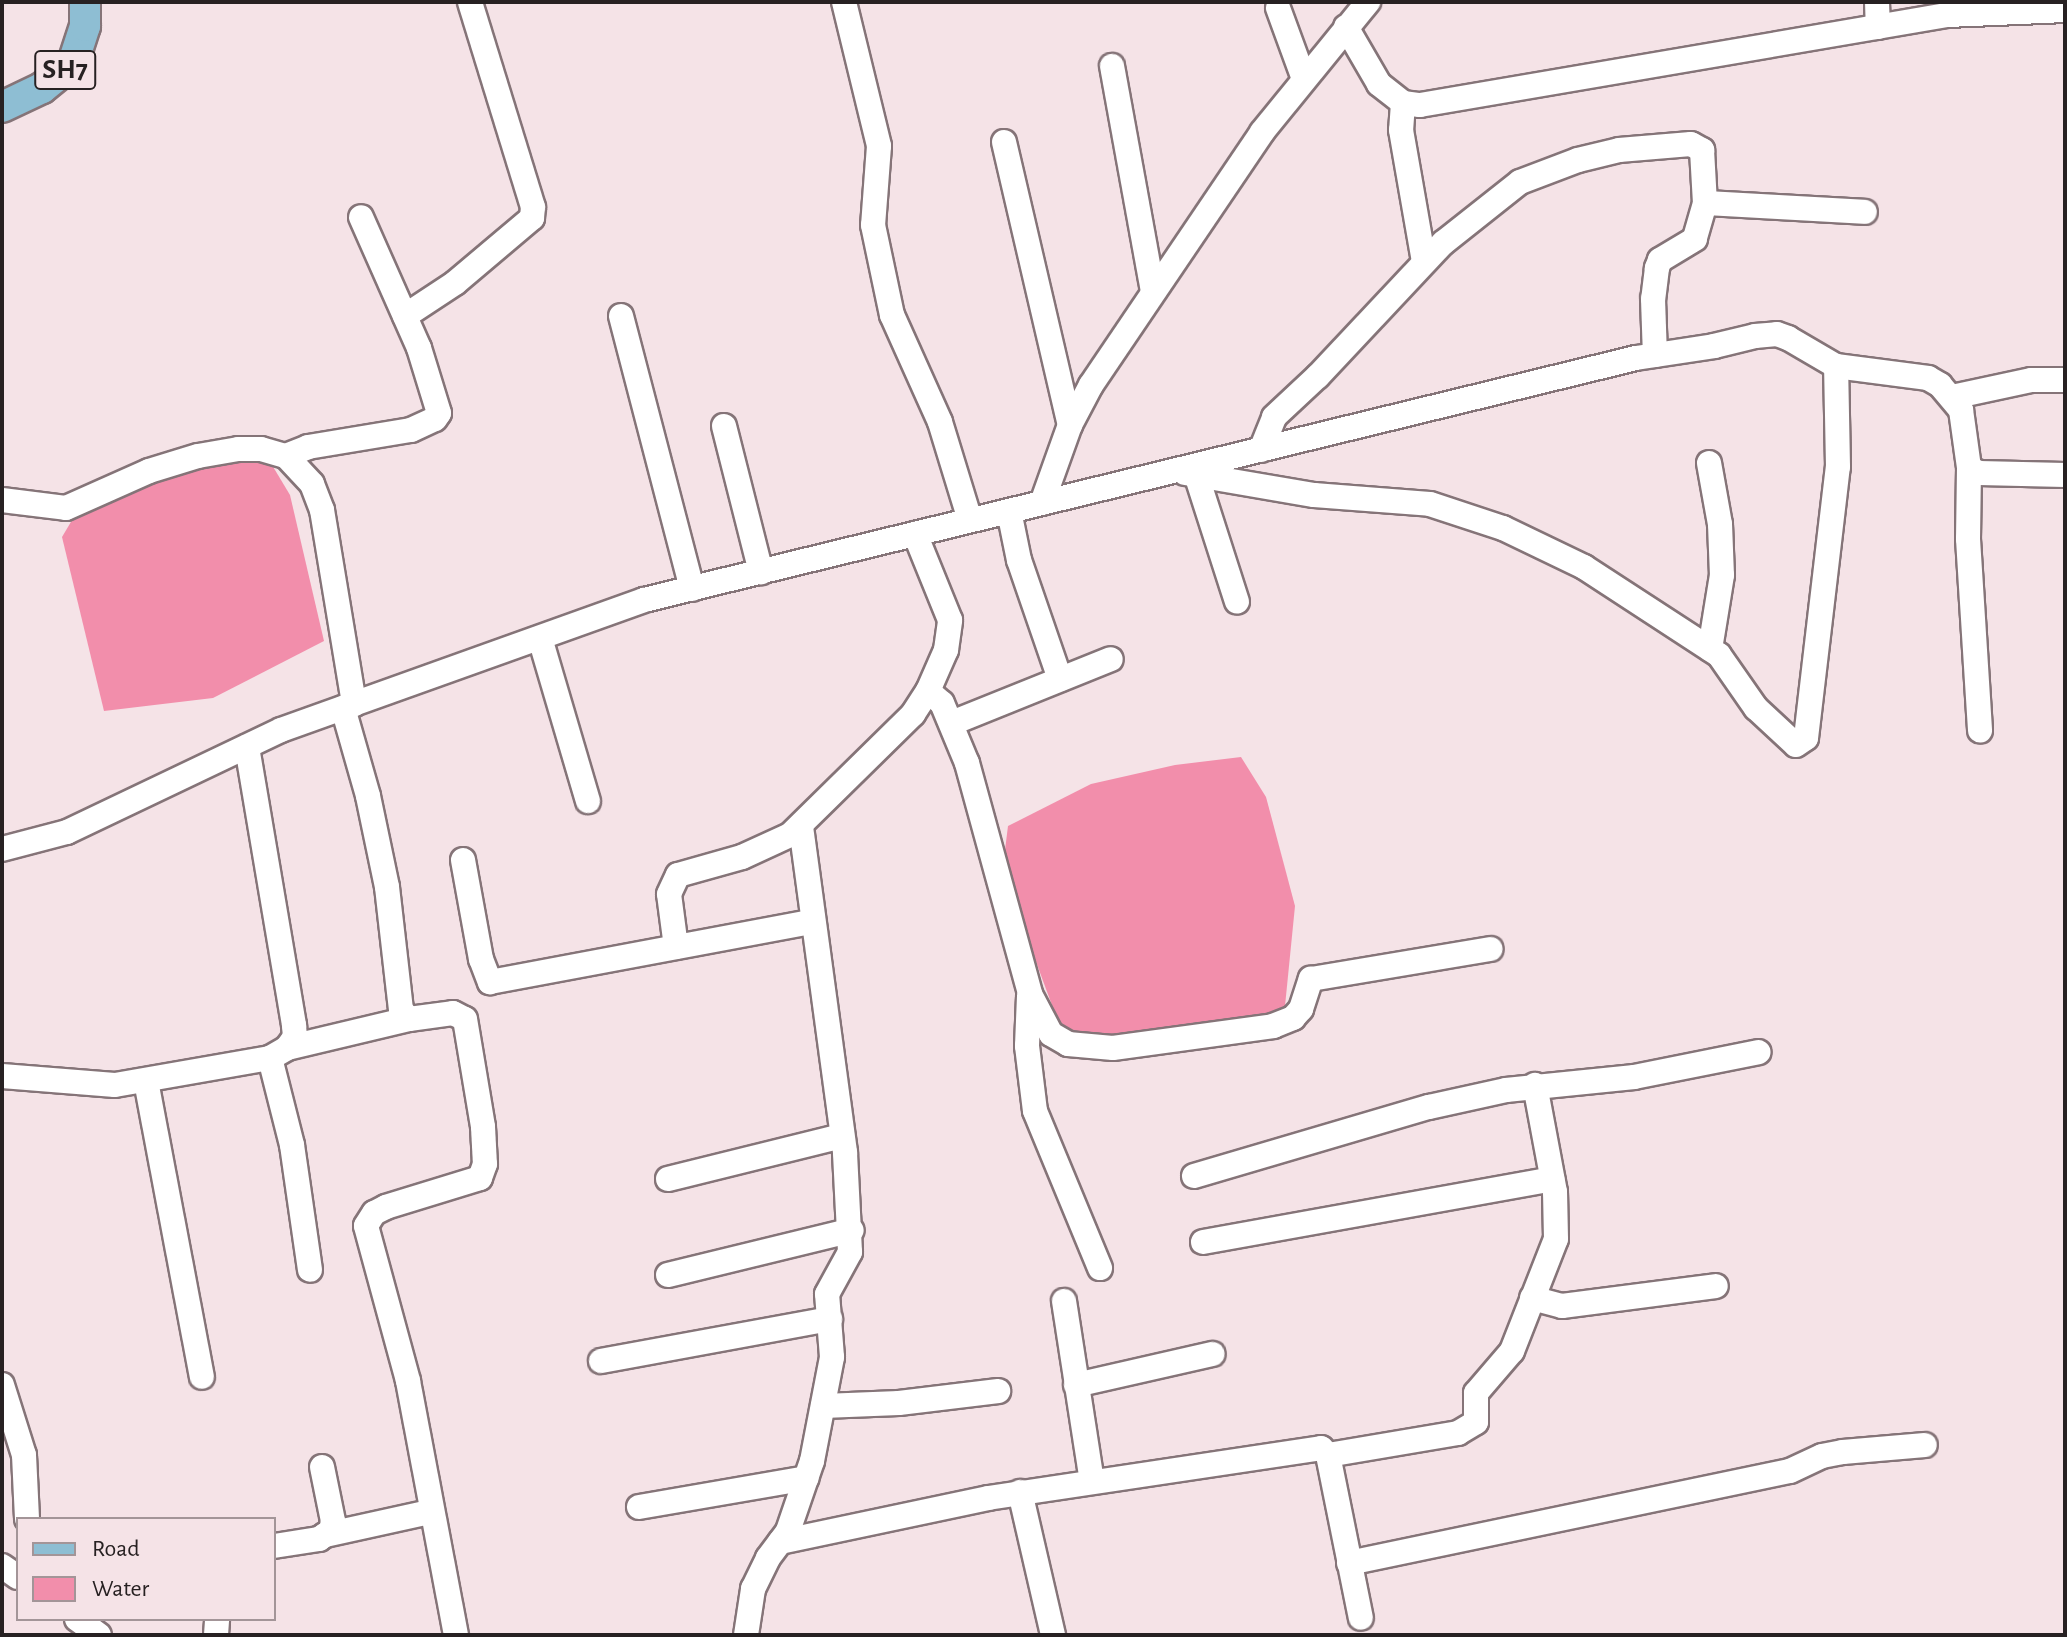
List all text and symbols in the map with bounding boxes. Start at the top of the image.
road number: SH7 [33,46,97,94]
legend [16,1517,276,1621]
text: Road [92,1537,140,1561]
text: Water [92,1577,149,1601]

